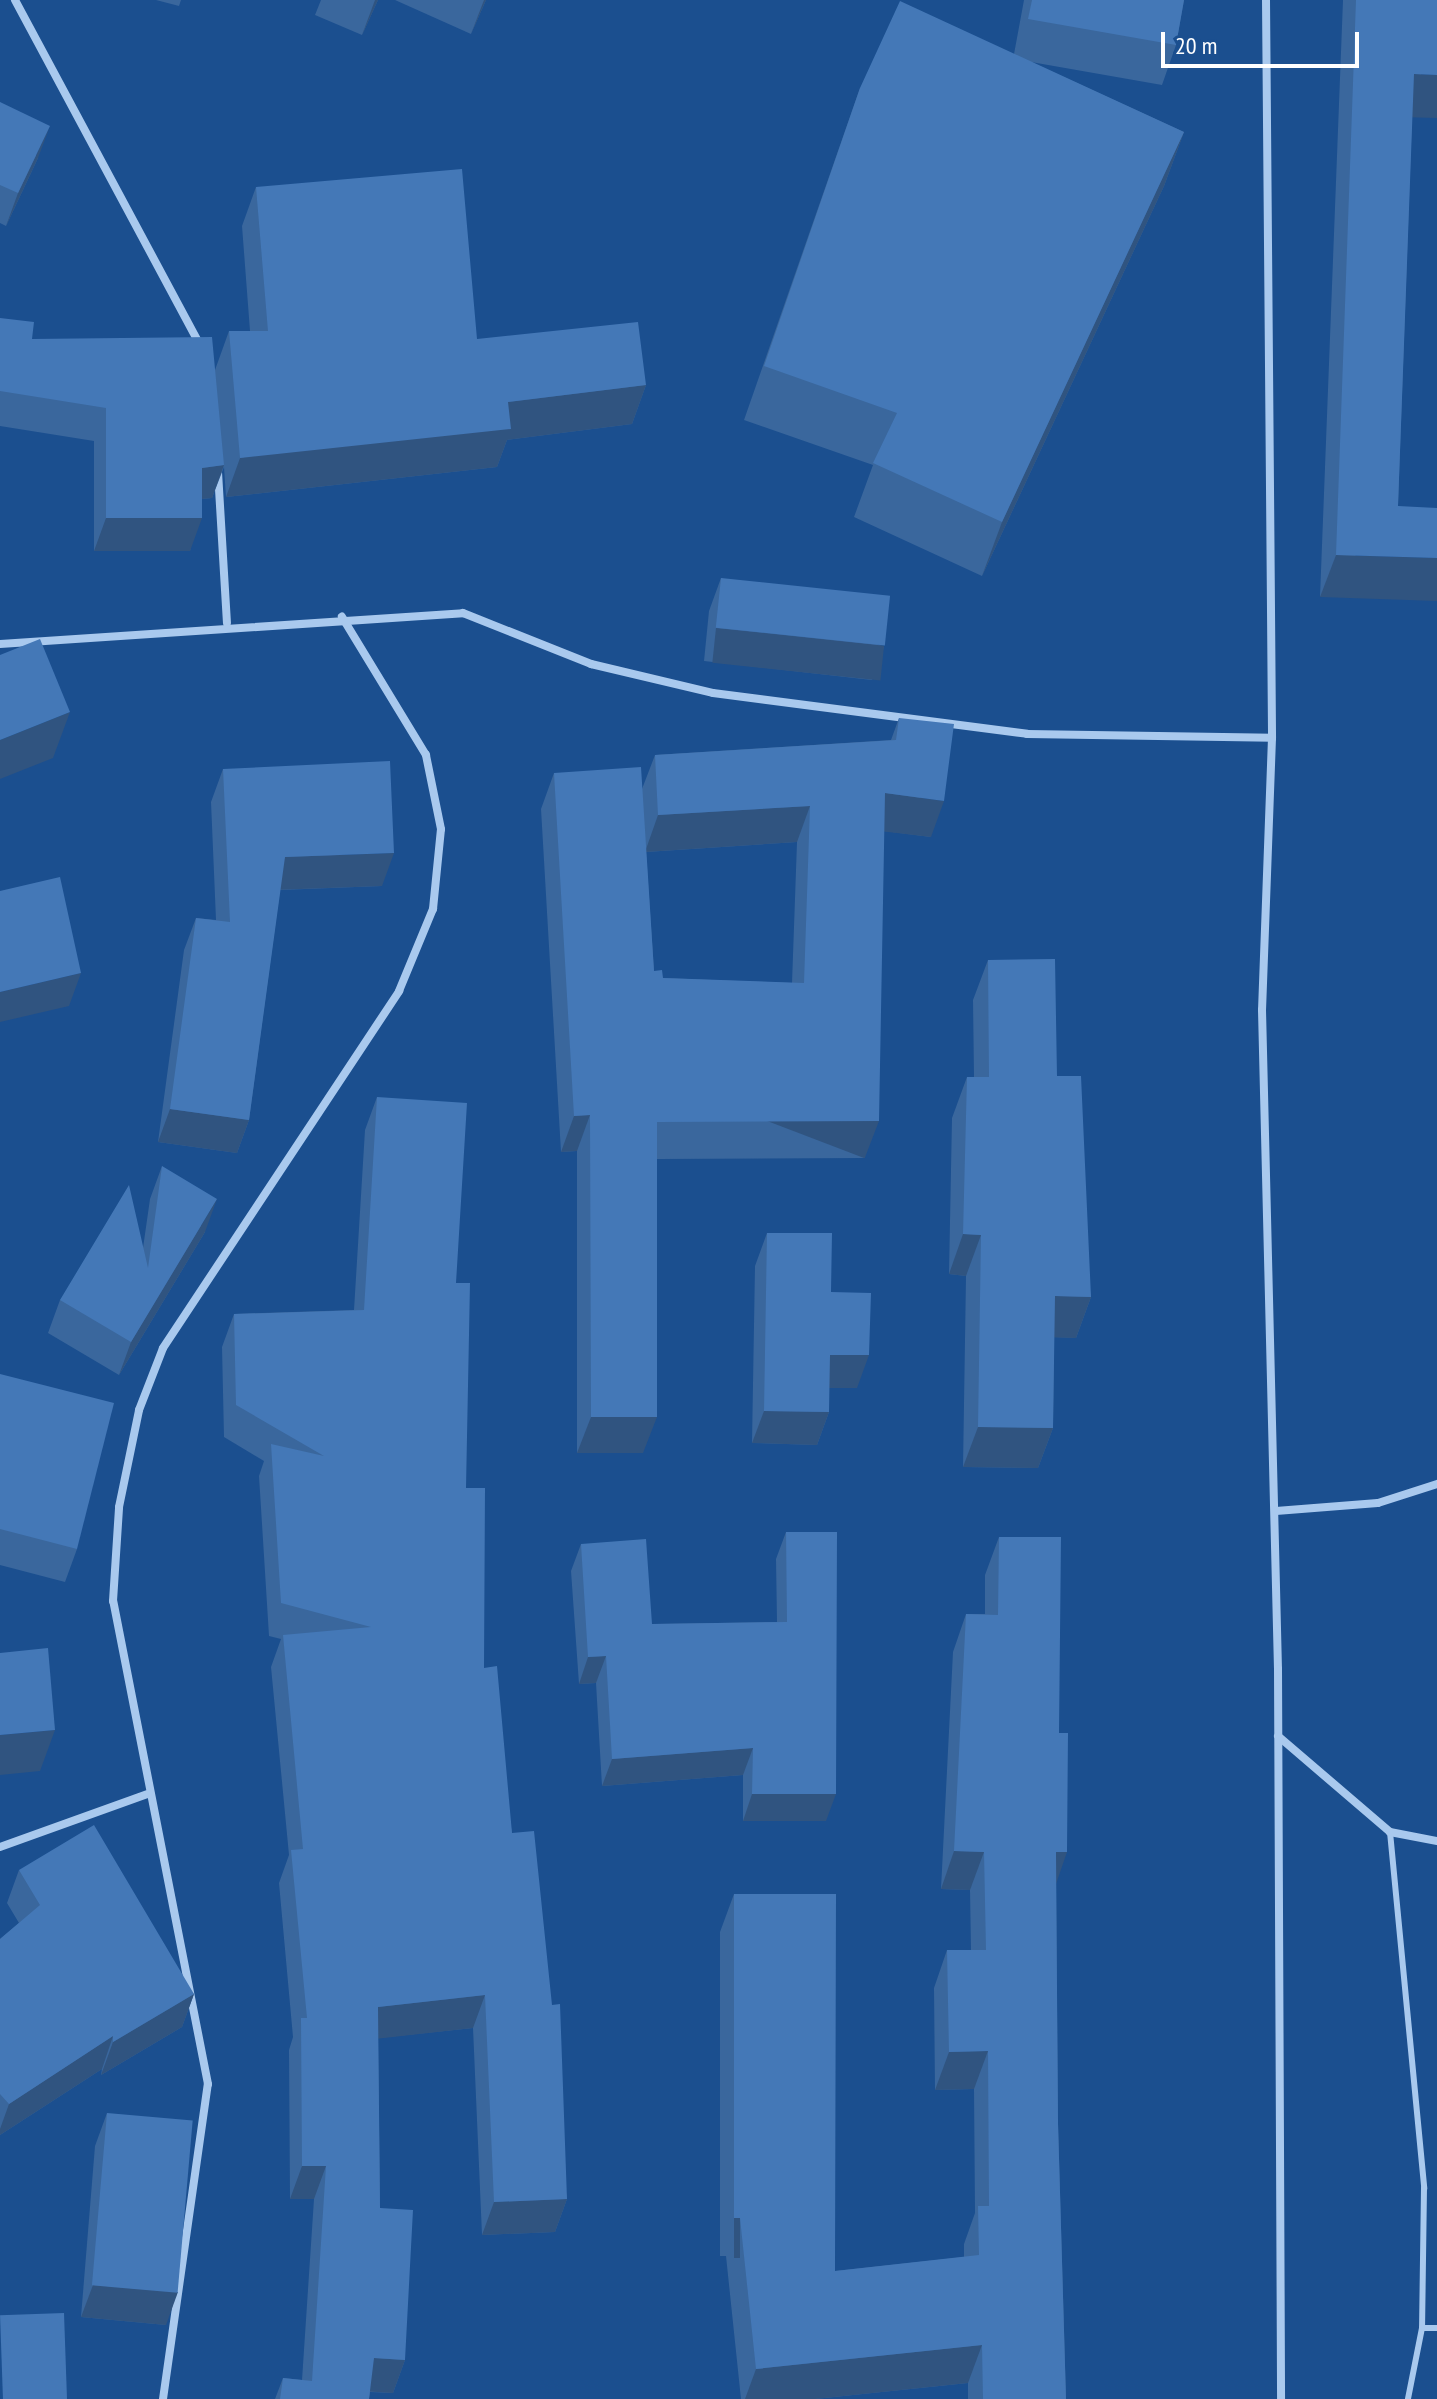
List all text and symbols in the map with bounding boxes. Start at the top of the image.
scale bar [1165,16,1363,66]
text: 20 m [1175,30,1217,61]

